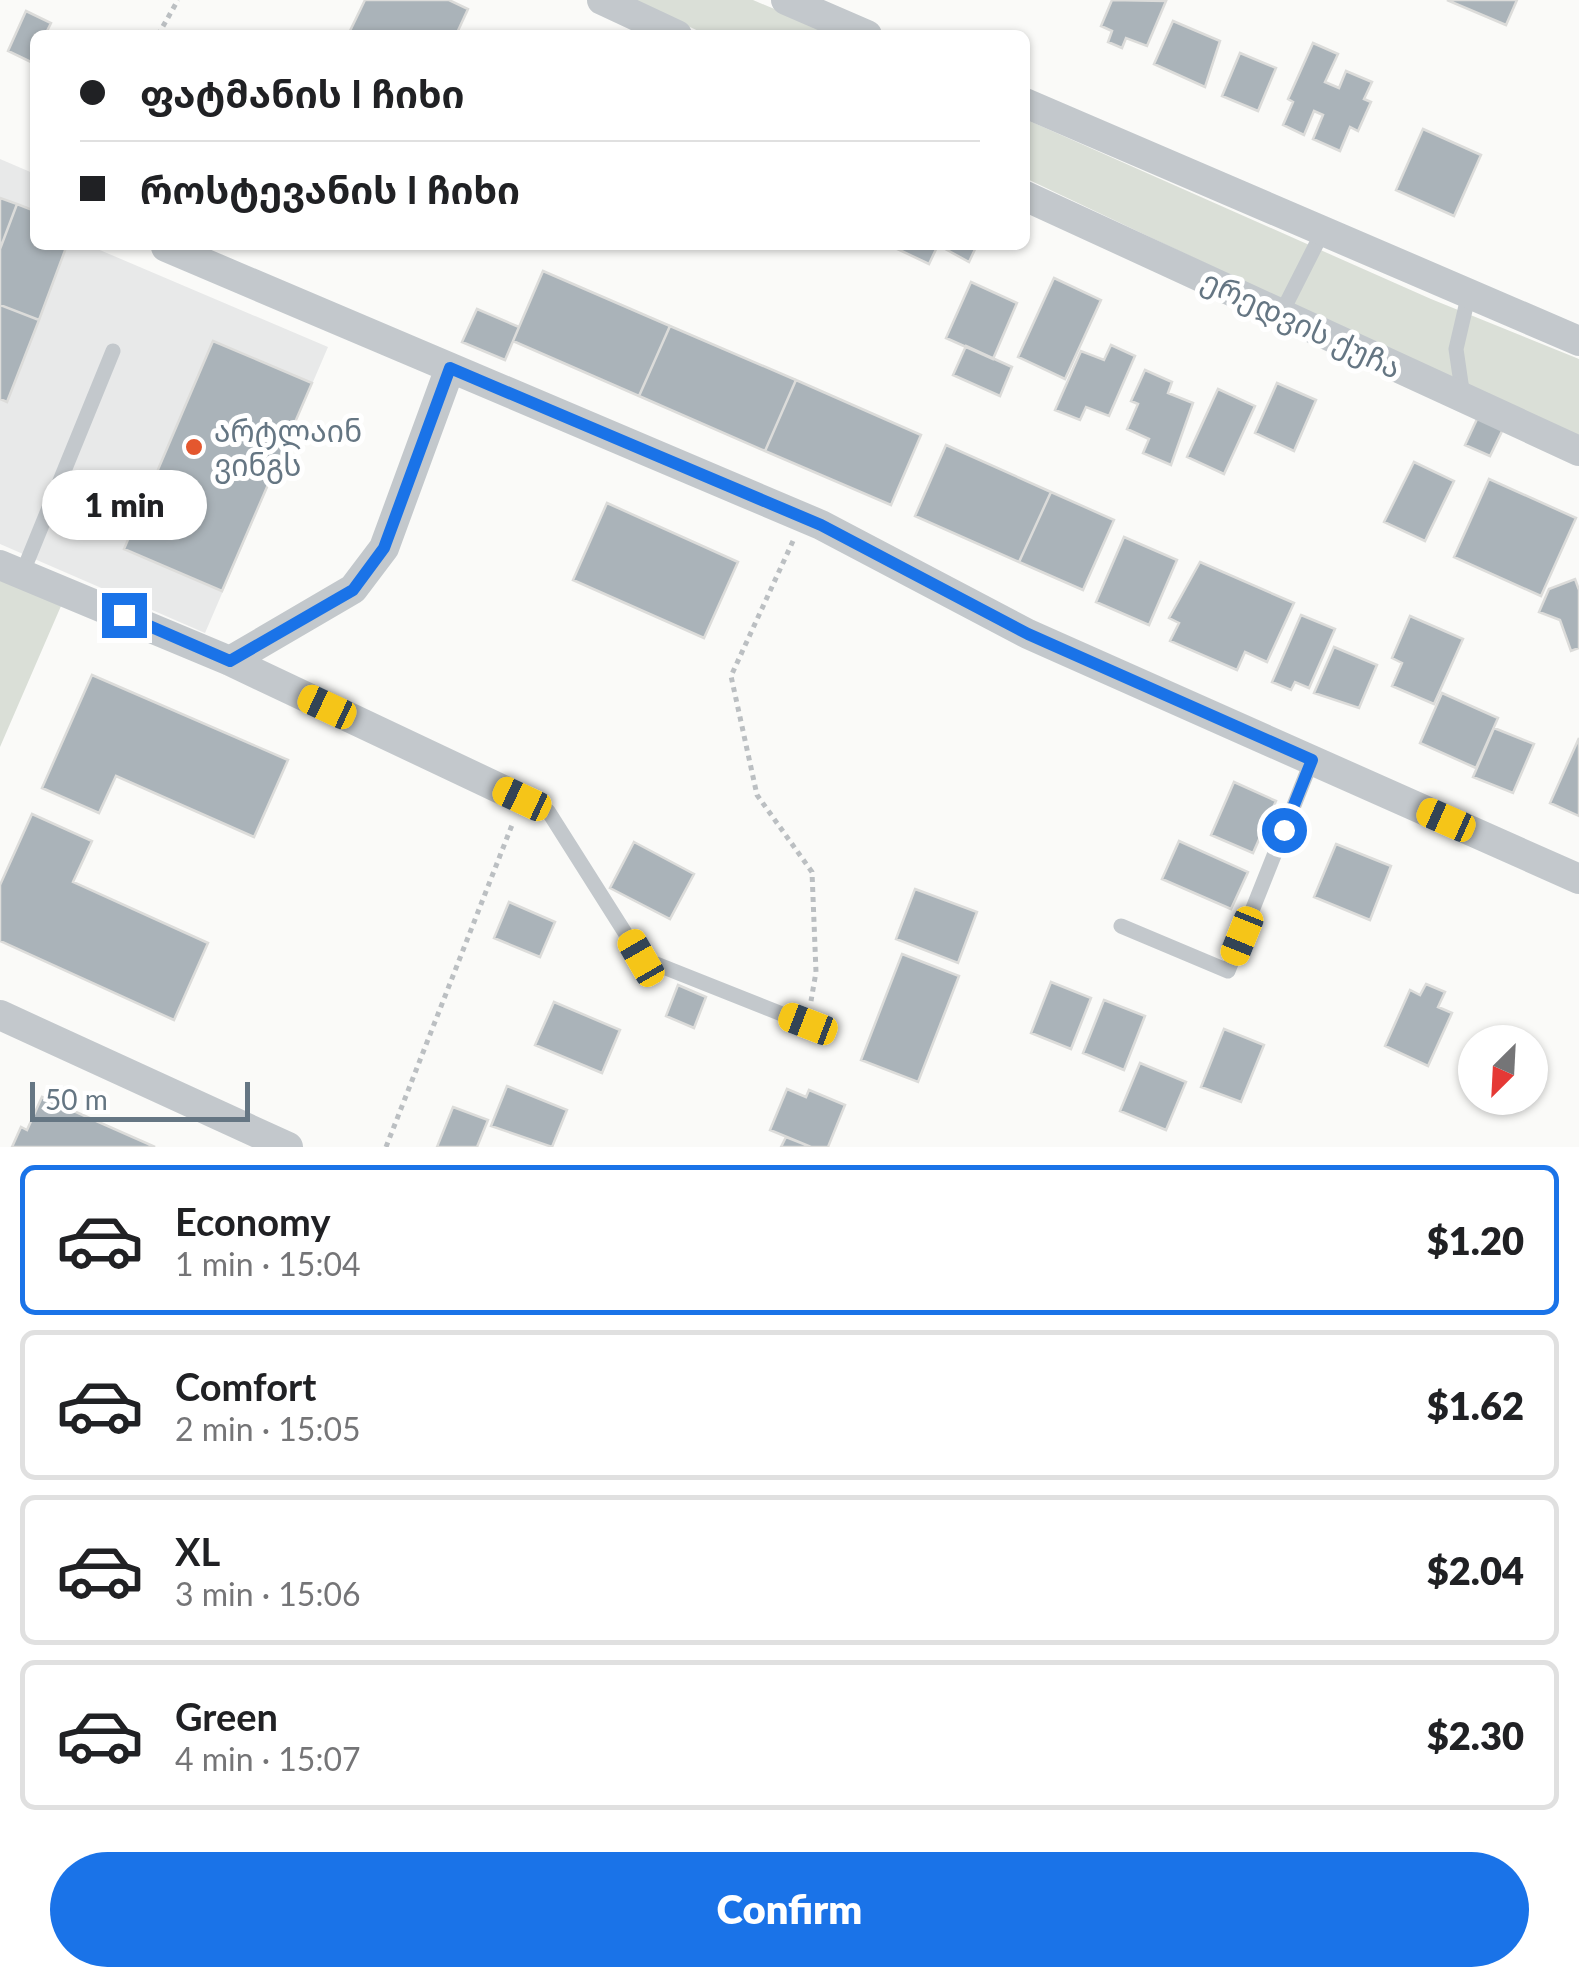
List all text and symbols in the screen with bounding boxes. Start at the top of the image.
text: ფატმანის I ჩიხი [140,70,465,116]
text: როსტევანის I ჩიხი [140,166,520,212]
street label: ერედვის ქუჩა [1196,261,1407,387]
place label: არტლაინ ვინგს [214,412,362,484]
marker: არტლაინ ვინგს [183,436,205,458]
callout: 1 min [42,470,206,540]
text: 1 min [85,485,164,524]
route end [102,593,147,638]
car [293,681,361,733]
car [488,773,556,825]
car [1412,794,1480,846]
route start [1262,808,1307,853]
car [1217,903,1267,969]
car [613,925,669,991]
car [775,999,841,1049]
north arrow [1458,1025,1548,1115]
map controls [1458,1025,1548,1115]
scale bar [30,1077,250,1122]
text: 50 m [45,1082,108,1116]
icon: car [55,1195,145,1285]
text: Economy [175,1198,330,1244]
text: $1.20 [1427,1217,1524,1263]
text: 1 min · 15:04 [175,1244,361,1283]
icon: car [55,1360,145,1450]
text: Comfort [175,1363,316,1409]
text: $1.62 [1427,1382,1524,1428]
text: 2 min · 15:05 [175,1409,361,1448]
icon: car [55,1525,145,1615]
text: XL [175,1528,220,1574]
text: $2.04 [1427,1547,1524,1593]
text: 3 min · 15:06 [175,1574,361,1613]
icon: car [55,1690,145,1780]
text: Green [175,1693,278,1739]
text: $2.30 [1427,1712,1524,1758]
text: 4 min · 15:07 [175,1739,361,1778]
button: Confirm [50,1852,1529,1967]

